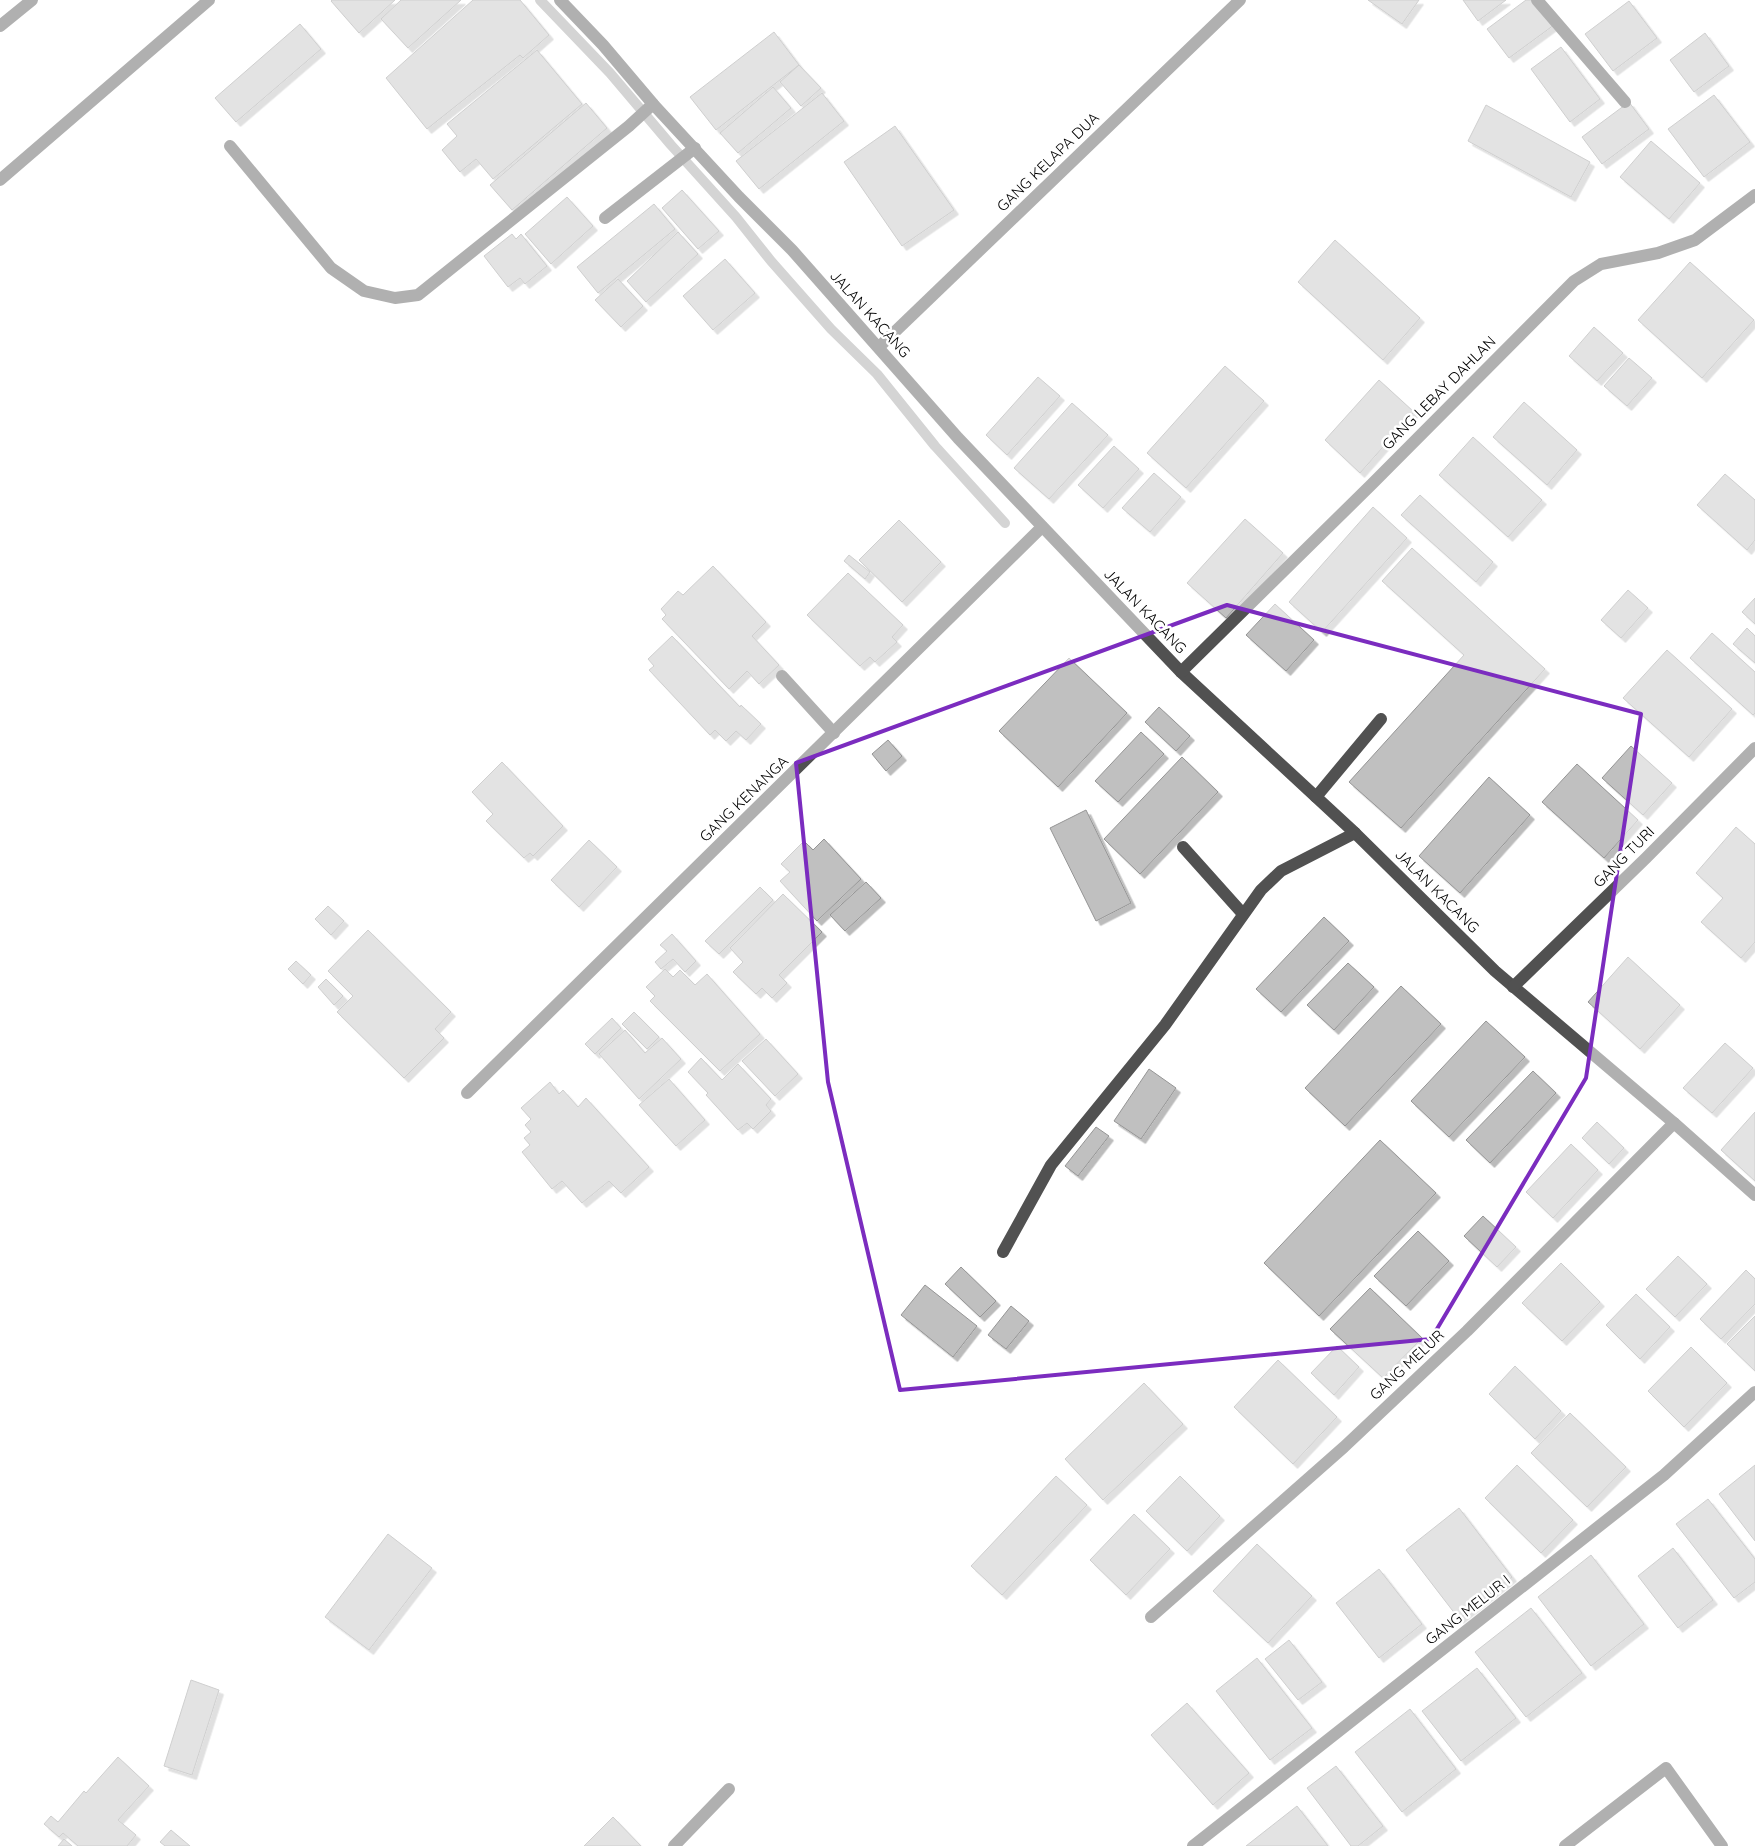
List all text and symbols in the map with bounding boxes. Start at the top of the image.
street label: GANG KELAPA DUA [992,108,1103,215]
street label: JALAN KACANG [826,266,915,361]
street label: GANG LEBAY DAHLAN [1378,332,1500,454]
street label: JALAN KACANG [1100,564,1191,657]
street label: GANG KENANGA [695,751,792,846]
street label: GANG TURI [1589,822,1658,891]
street label: JALAN KACANG [1391,845,1483,937]
street label: GANG MELUR [1365,1325,1448,1404]
street label: GANG MELUR I [1421,1570,1514,1649]

